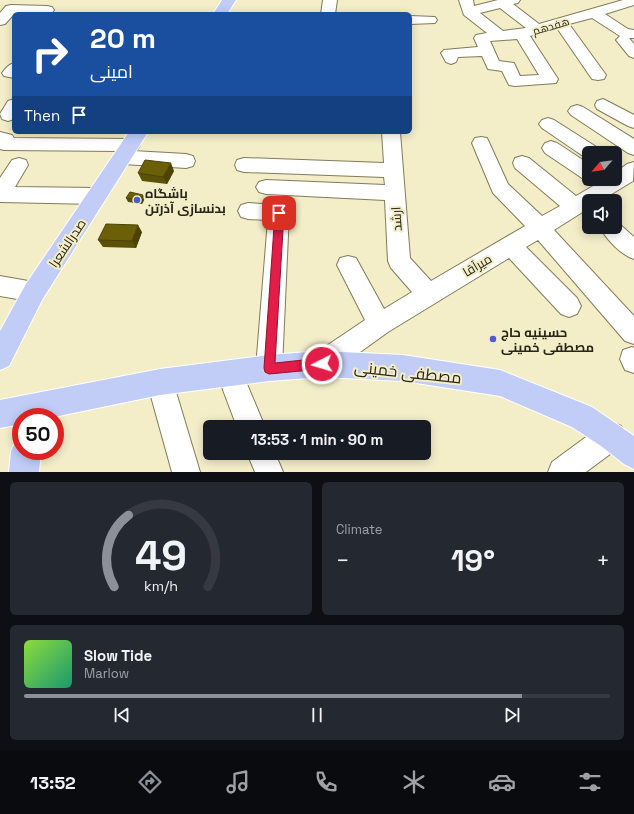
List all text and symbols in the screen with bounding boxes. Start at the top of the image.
street label: هفدهم [531,14,571,39]
text: 20 m [90,20,156,56]
icon: right [24,28,76,80]
text: امینی [90,60,133,83]
icon: arrive [68,104,90,126]
text: Then [24,106,60,125]
north arrow [582,146,622,186]
map controls [582,146,622,234]
place label: باشگاه بدنسازی آذرتن [145,185,226,217]
button: sound [582,194,622,234]
marker: باشگاه بدنسازی آذرتن [132,195,142,205]
pin [262,196,296,230]
icon: arrive [268,202,290,224]
street label: ارشد [387,206,406,232]
street label: صدرالشعرا [45,216,90,271]
street label: میرآقا [459,250,495,281]
place label: حسینیه حاج مصطفی خمینی [501,324,594,356]
marker: حسینیه حاج مصطفی خمینی [488,334,498,344]
position arrow [301,343,343,385]
street label: مصطفی خمینی [353,356,463,389]
speed limit sign: 50 [12,408,64,460]
text: 13:53 · 1 min · 90 m [251,430,383,449]
text: Climate [336,521,382,538]
text: 49 [135,528,187,581]
text: 19° [451,541,495,580]
text: − [336,546,350,574]
text: + [596,546,610,574]
text: km/h [144,576,178,594]
text: Slow Tide [84,646,152,665]
text: Marlow [84,665,129,682]
icon: previous [111,704,133,726]
icon: pause [306,704,328,726]
icon: next [501,704,523,726]
icon: directions [136,768,164,796]
icon: music [224,768,252,796]
icon: phone [312,768,340,796]
icon: climate [400,768,428,796]
icon: car [488,768,516,796]
icon: filters [576,768,604,796]
text: 13:52 [30,771,76,794]

